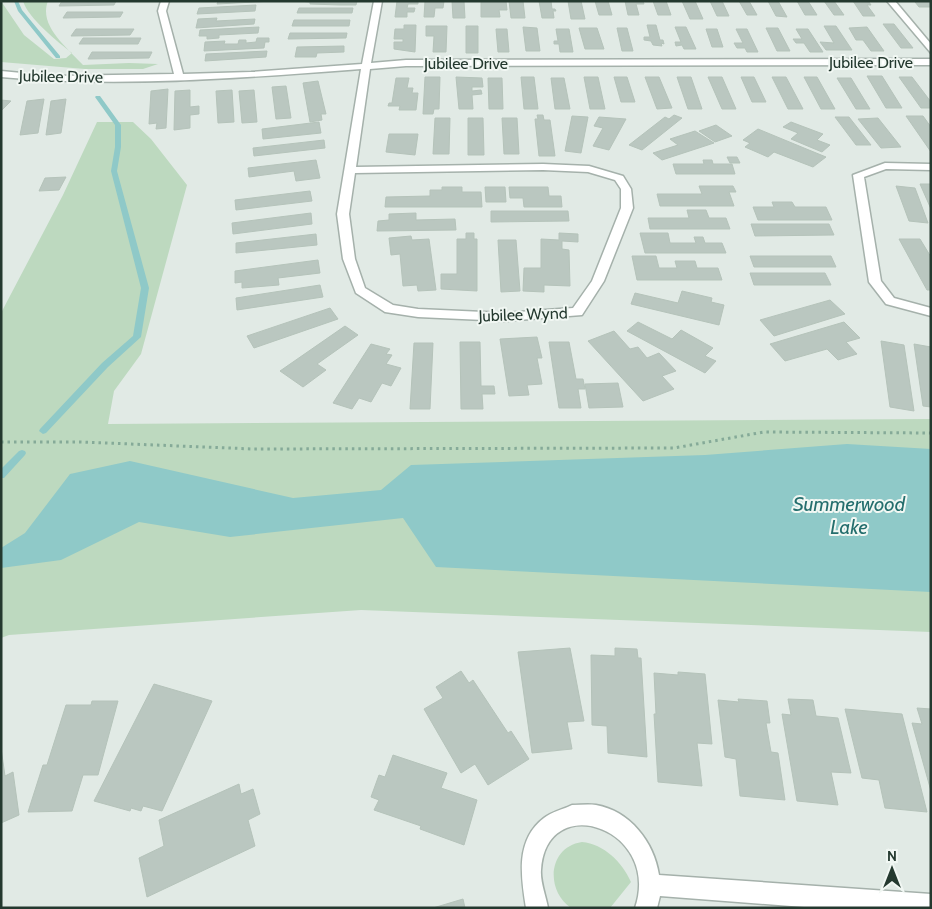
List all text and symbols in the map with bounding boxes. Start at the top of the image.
street label: Jubilee Drive [828,53,913,72]
street label: Jubilee Drive [423,54,508,73]
street label: Jubilee Drive [18,66,103,87]
street label: Jubilee Wynd [477,303,568,326]
water label: Summerwood Lake [793,492,906,539]
north arrow [867,844,917,894]
text: N [887,847,897,865]

